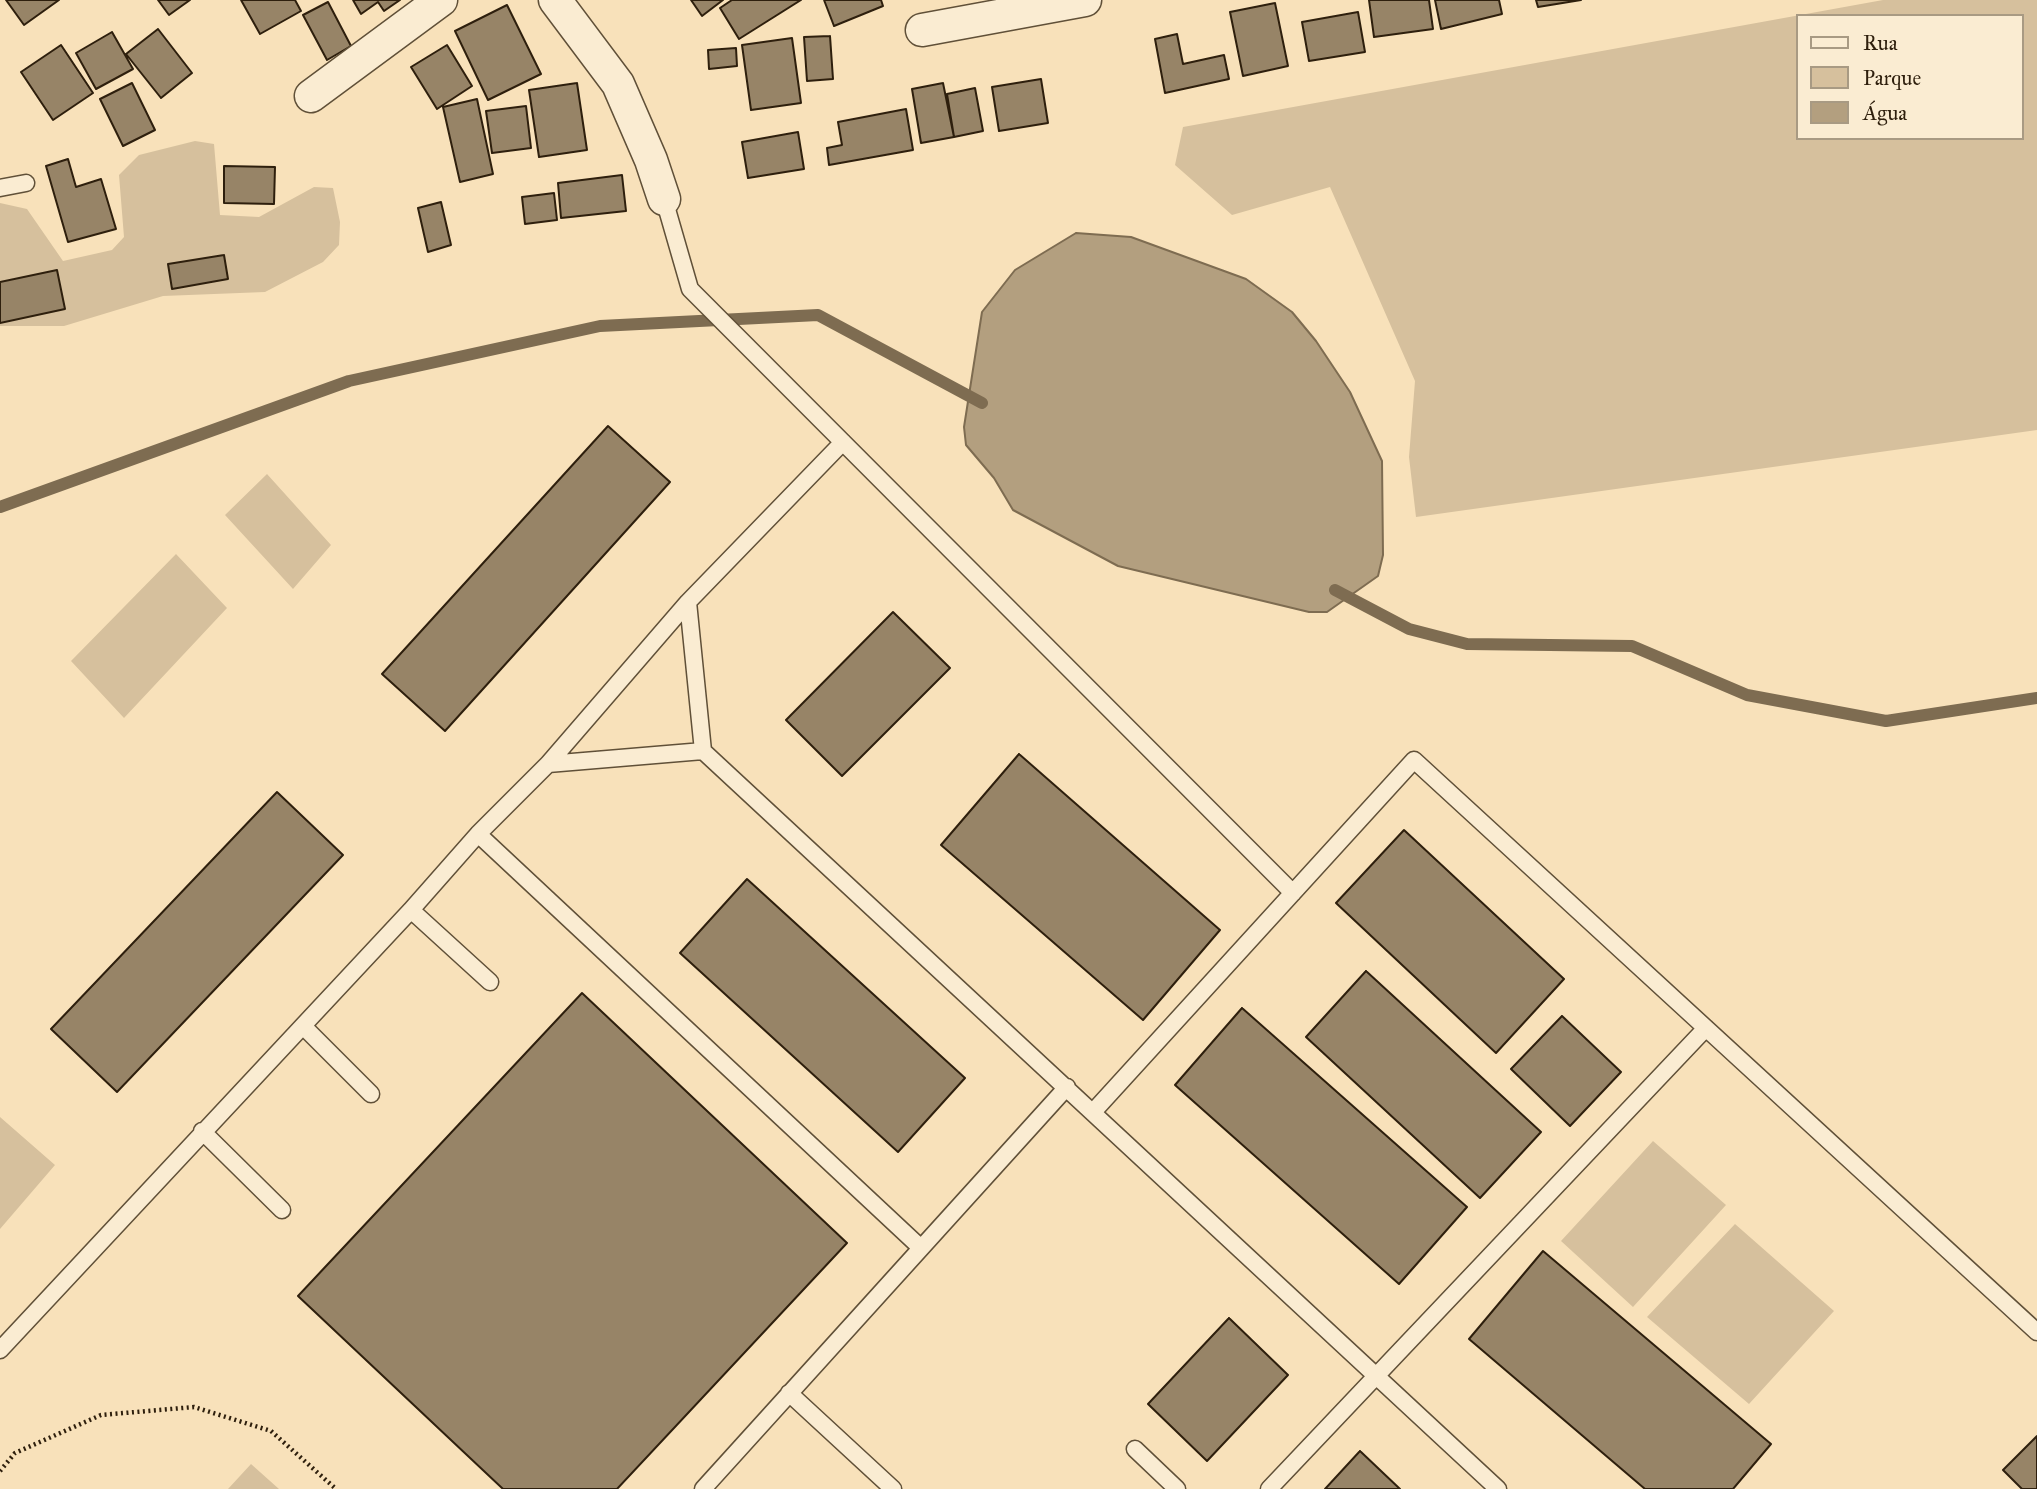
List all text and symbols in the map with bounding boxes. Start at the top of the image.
legend [1796,14,2023,140]
text: Rua [1863,30,1898,56]
text: Parque [1863,65,1921,91]
text: Água [1863,100,1907,126]

